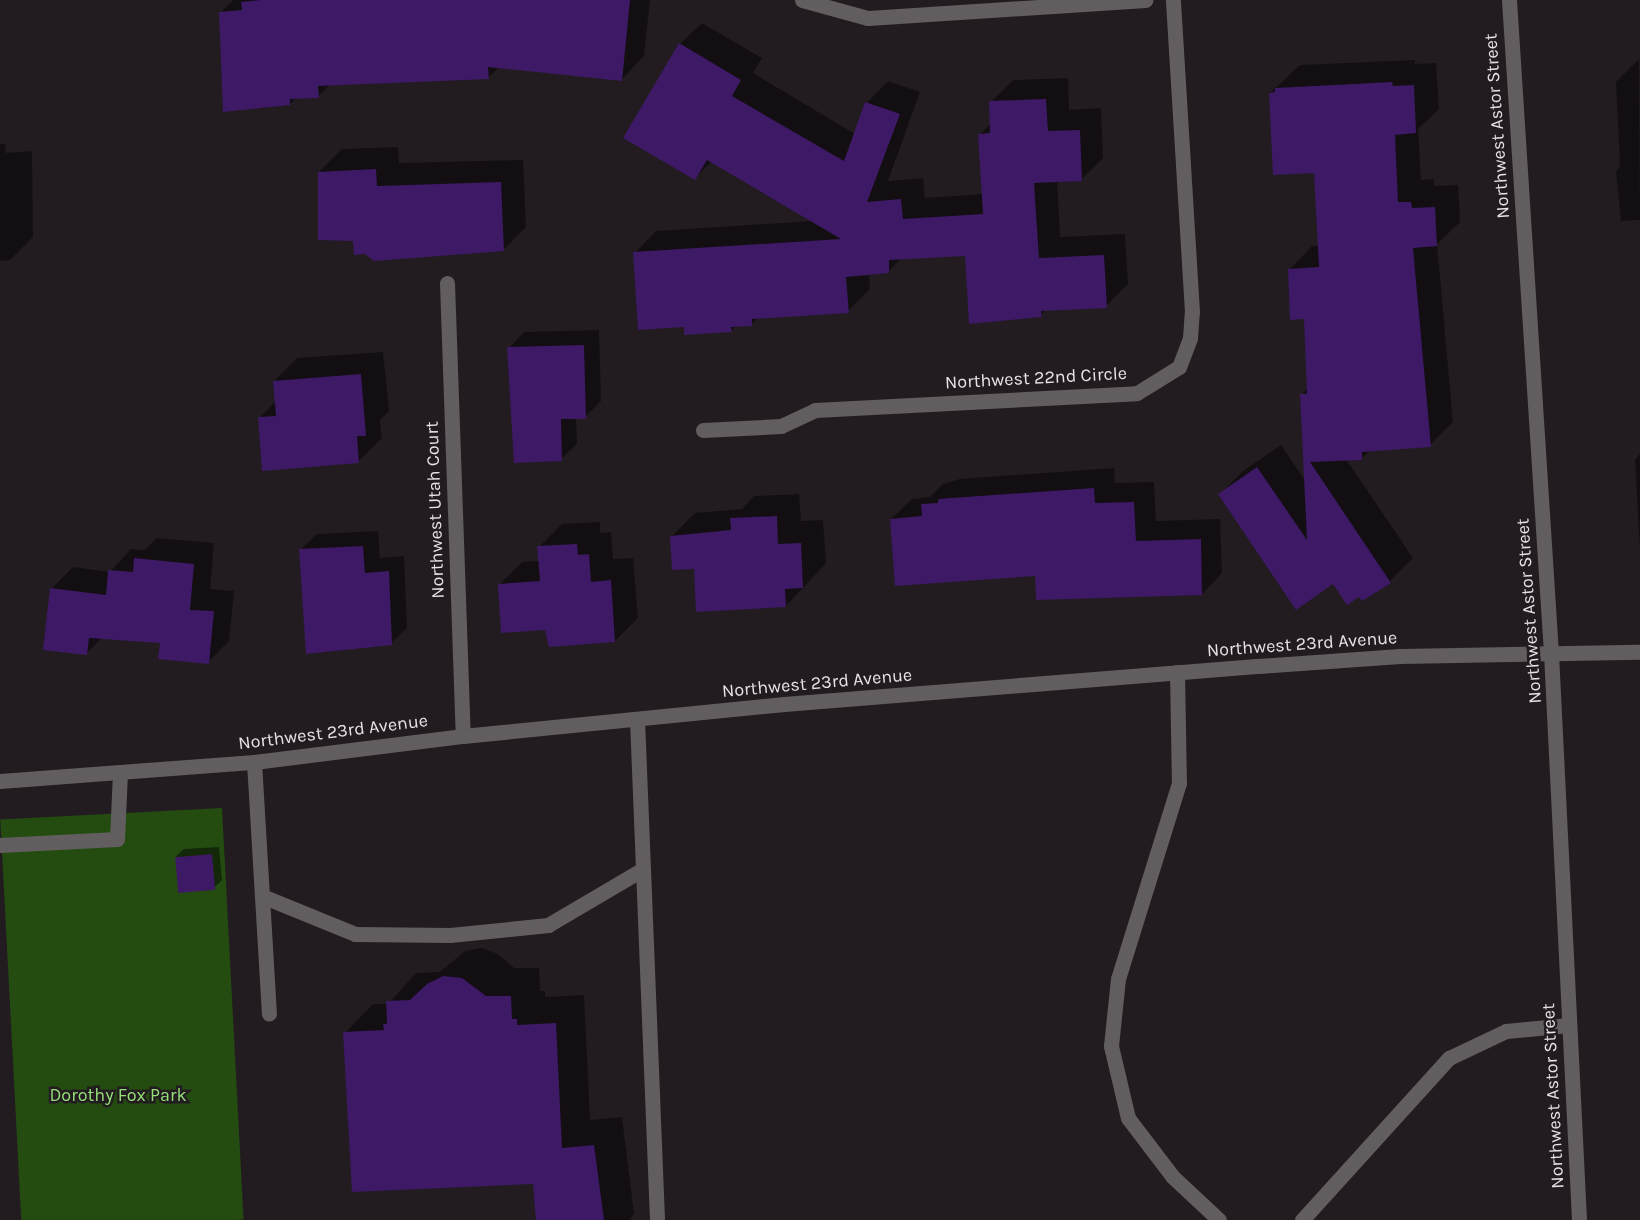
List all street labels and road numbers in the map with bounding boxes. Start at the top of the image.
street label: Northwest Astor Street [1480,33,1514,219]
street label: Northwest 22nd Circle [944,362,1128,394]
street label: Northwest Utah Court [421,421,449,599]
street label: Northwest Astor Street [1512,518,1546,704]
street label: Northwest 23rd Avenue [1206,627,1398,661]
street label: Northwest 23rd Avenue [721,664,913,702]
street label: Northwest 23rd Avenue [237,710,429,754]
street label: Northwest Astor Street [1537,1003,1569,1189]

